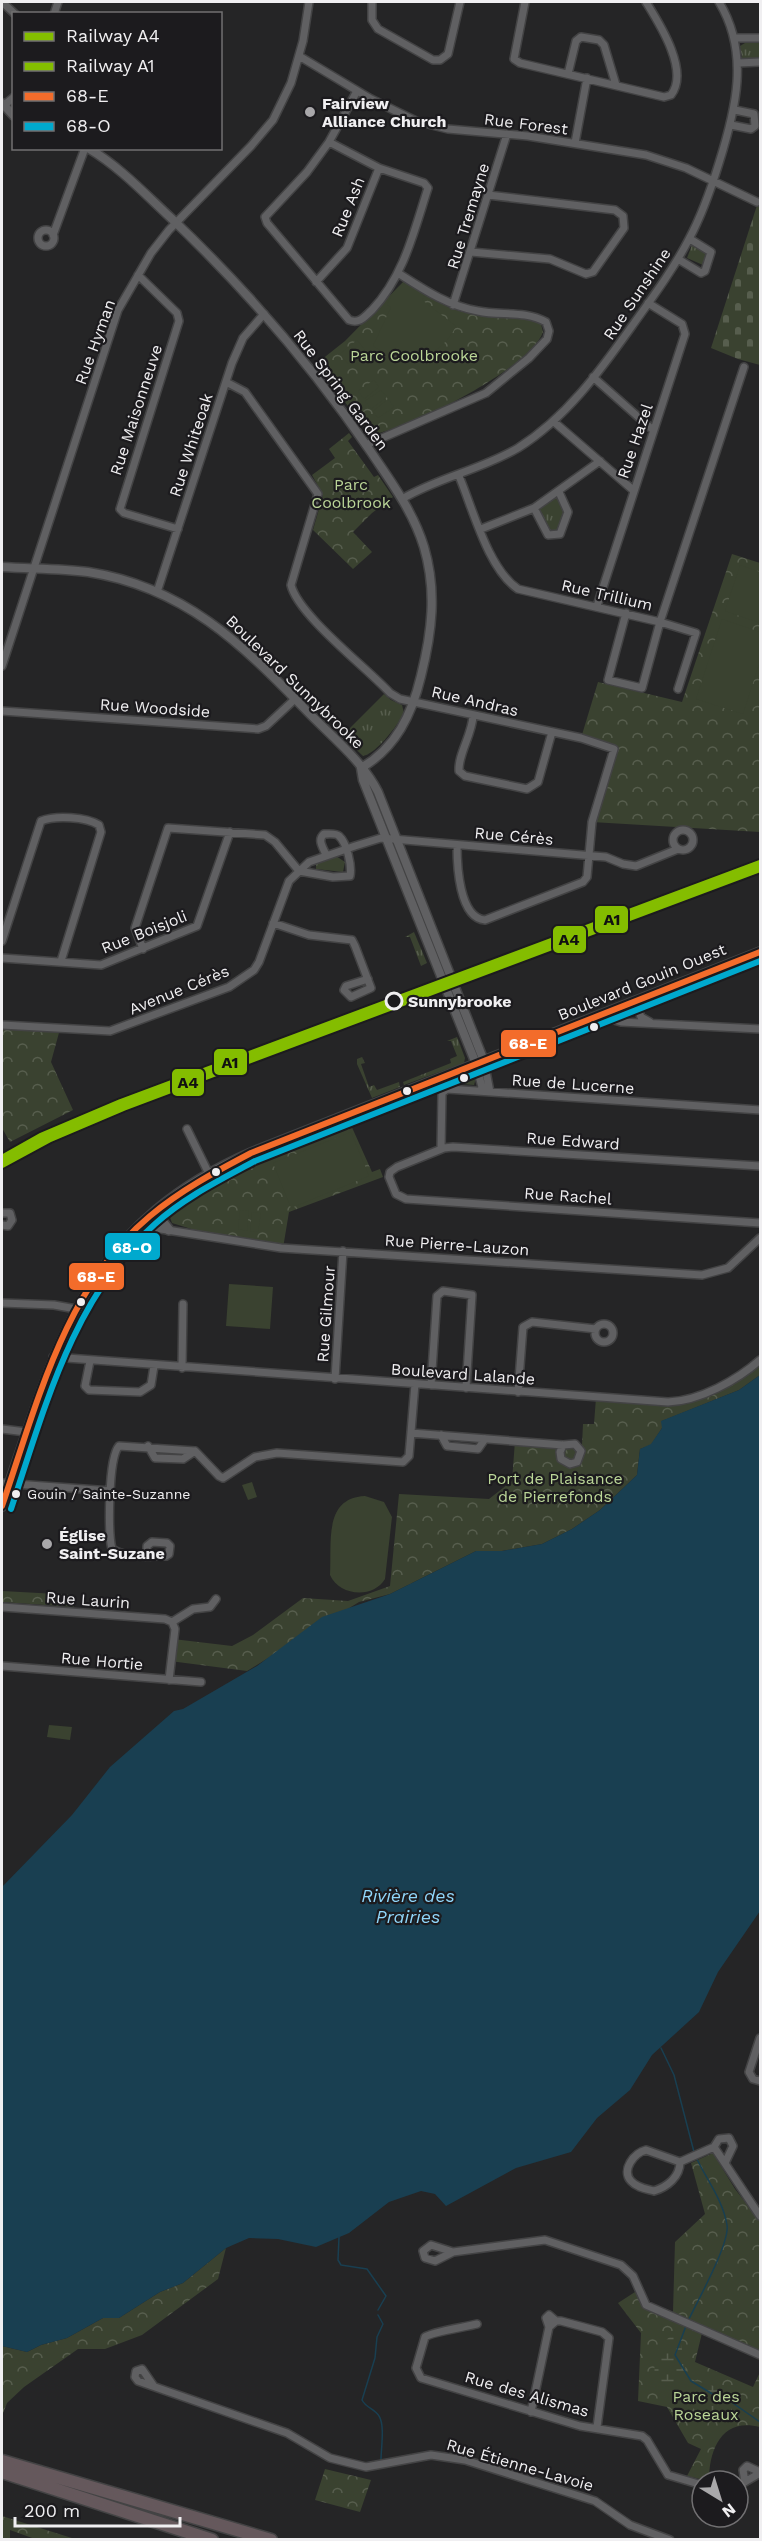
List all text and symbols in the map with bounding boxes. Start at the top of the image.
legend [12,12,222,150]
text: Railway A4 [66,25,160,46]
text: Railway A1 [66,55,155,76]
text: 68-E [66,85,109,106]
place label: Fairview Alliance Church [322,94,447,131]
marker: Fairview Alliance Church [303,105,317,119]
street label: Rue Forest [483,109,569,139]
text: 68-O [66,115,111,136]
street label: Rue Tremayne [443,161,493,271]
street label: Rue Ash [327,174,369,240]
street label: Rue Sunshine [599,244,675,344]
street label: Rue Hyman [71,297,119,387]
street label: Rue Spring Garden [289,326,393,454]
street label: Rue Maisonneuve [106,342,166,478]
park label: Parc Coolbrooke [350,346,478,365]
street label: Rue Whiteoak [165,391,217,499]
street label: Rue Hazel [613,401,657,481]
park label: Parc Coolbrook [311,475,391,512]
street label: Rue Trillium [560,575,654,615]
street label: Boulevard Sunnybrooke [222,611,368,753]
street label: Rue Andras [430,682,520,720]
street label: Rue Woodside [99,695,211,721]
street label: Rue Cérès [474,823,554,849]
line badge: A1 [594,905,629,934]
street label: Rue Boisjoli [98,906,190,958]
text: A1 [604,910,620,929]
line badge: A4 [552,925,587,954]
text: A4 [558,930,580,949]
street label: Boulevard Gouin Ouest [555,939,729,1024]
street label: Avenue Cérès [126,961,232,1019]
marker: Sunnybrooke [385,992,403,1010]
place label: Sunnybrooke [408,992,511,1011]
unlabelled marker [588,1021,600,1033]
line badge: 68-E [500,1029,557,1058]
text: 68-E [509,1034,547,1053]
line badge: A1 [213,1048,248,1076]
text: A1 [222,1053,238,1072]
line badge: A4 [171,1068,205,1097]
street label: Rue de Lucerne [511,1070,635,1098]
unlabelled marker [458,1072,470,1084]
text: A4 [177,1073,199,1092]
unlabelled marker [401,1085,413,1097]
street label: Rue Edward [526,1128,620,1154]
unlabelled marker [210,1166,222,1178]
street label: Rue Rachel [524,1183,613,1209]
street label: Rue Pierre-Lauzon [384,1230,530,1260]
line badge: 68-O [104,1232,161,1261]
text: 68-O [112,1238,152,1257]
line badge: 68-E [68,1262,125,1291]
street label: Rue Gilmour [313,1264,339,1363]
text: 68-E [77,1267,115,1286]
unlabelled marker [75,1296,87,1308]
street label: Boulevard Lalande [390,1359,536,1389]
park label: Port de Plaisance de Pierrefonds [487,1469,623,1506]
place label: Gouin / Sainte-Suzanne [27,1486,190,1502]
marker: Gouin / Sainte-Suzanne [10,1488,22,1500]
place label: Église Saint-Suzane [59,1526,165,1563]
marker: Église Saint-Suzane [40,1537,54,1551]
street label: Rue Laurin [45,1588,131,1612]
street label: Rue Hortie [60,1648,144,1674]
water label: Rivière des Prairies [361,1885,455,1927]
street label: Rue des Alismas [463,2367,591,2421]
park label: Parc des Roseaux [672,2387,740,2424]
street label: Rue Étienne-Lavoie [444,2435,596,2495]
north arrow [690,2469,750,2529]
scale bar [15,2490,180,2528]
text: N [718,2499,739,2522]
text: 200 m [24,2500,80,2521]

